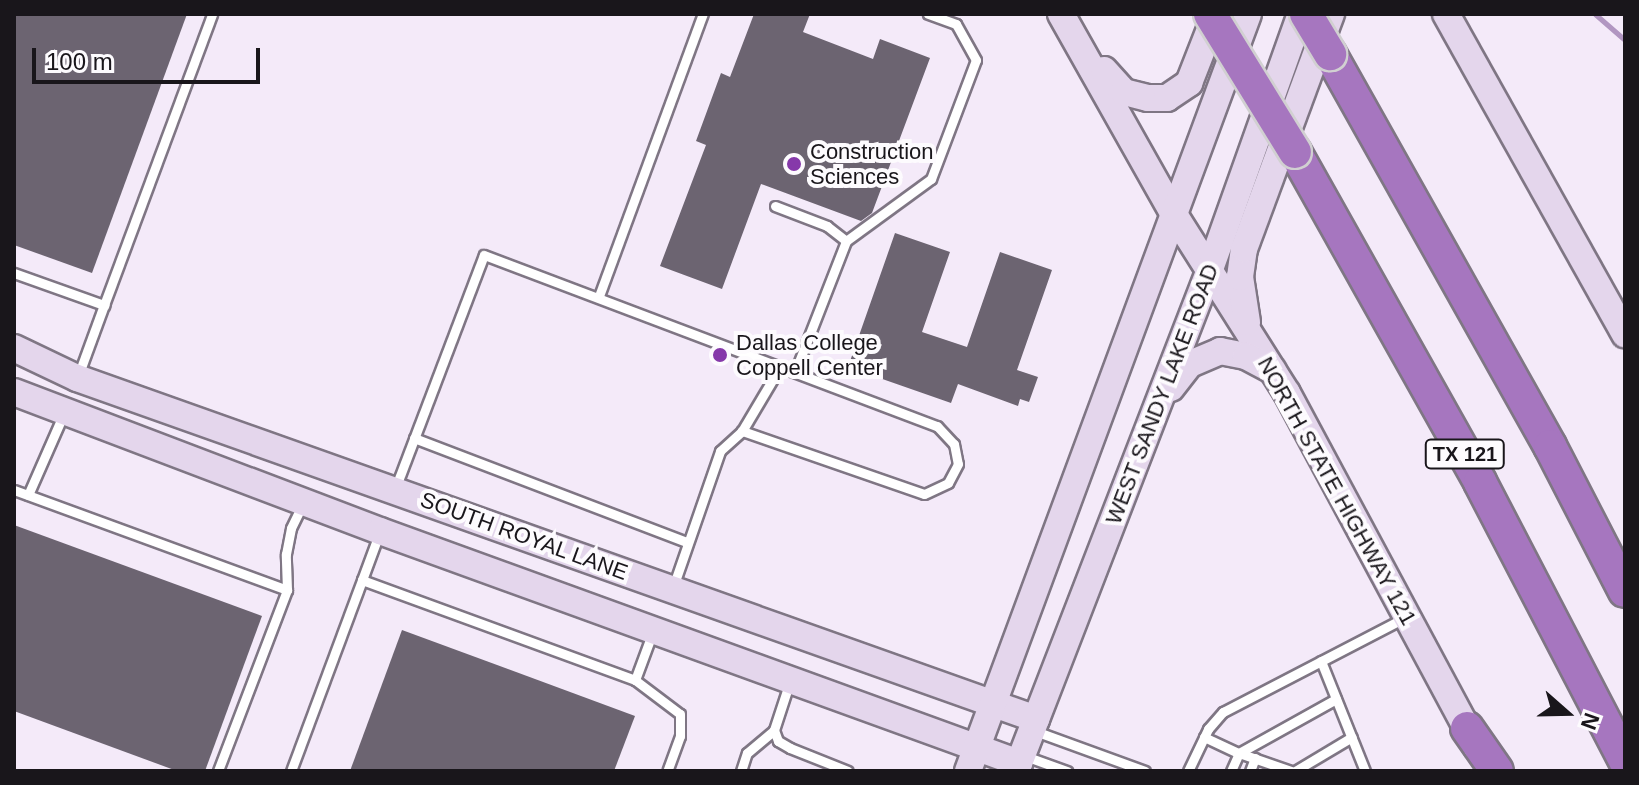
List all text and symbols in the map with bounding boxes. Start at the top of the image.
scale bar [36,32,264,82]
text: 100 m [46,48,113,75]
place label: Construction Sciences [810,138,934,190]
marker: Construction Sciences [785,155,803,173]
street label: WEST SANDY LAKE ROAD [1100,260,1224,528]
place label: Dallas College Coppell Center [736,329,883,380]
marker: Dallas College Coppell Center [711,346,729,364]
street label: NORTH STATE HIGHWAY 121 [1252,352,1422,630]
road number: TX 121 [1423,438,1507,470]
street label: SOUTH ROYAL LANE [416,486,632,586]
north arrow [1527,673,1607,753]
text: N [1576,710,1604,733]

